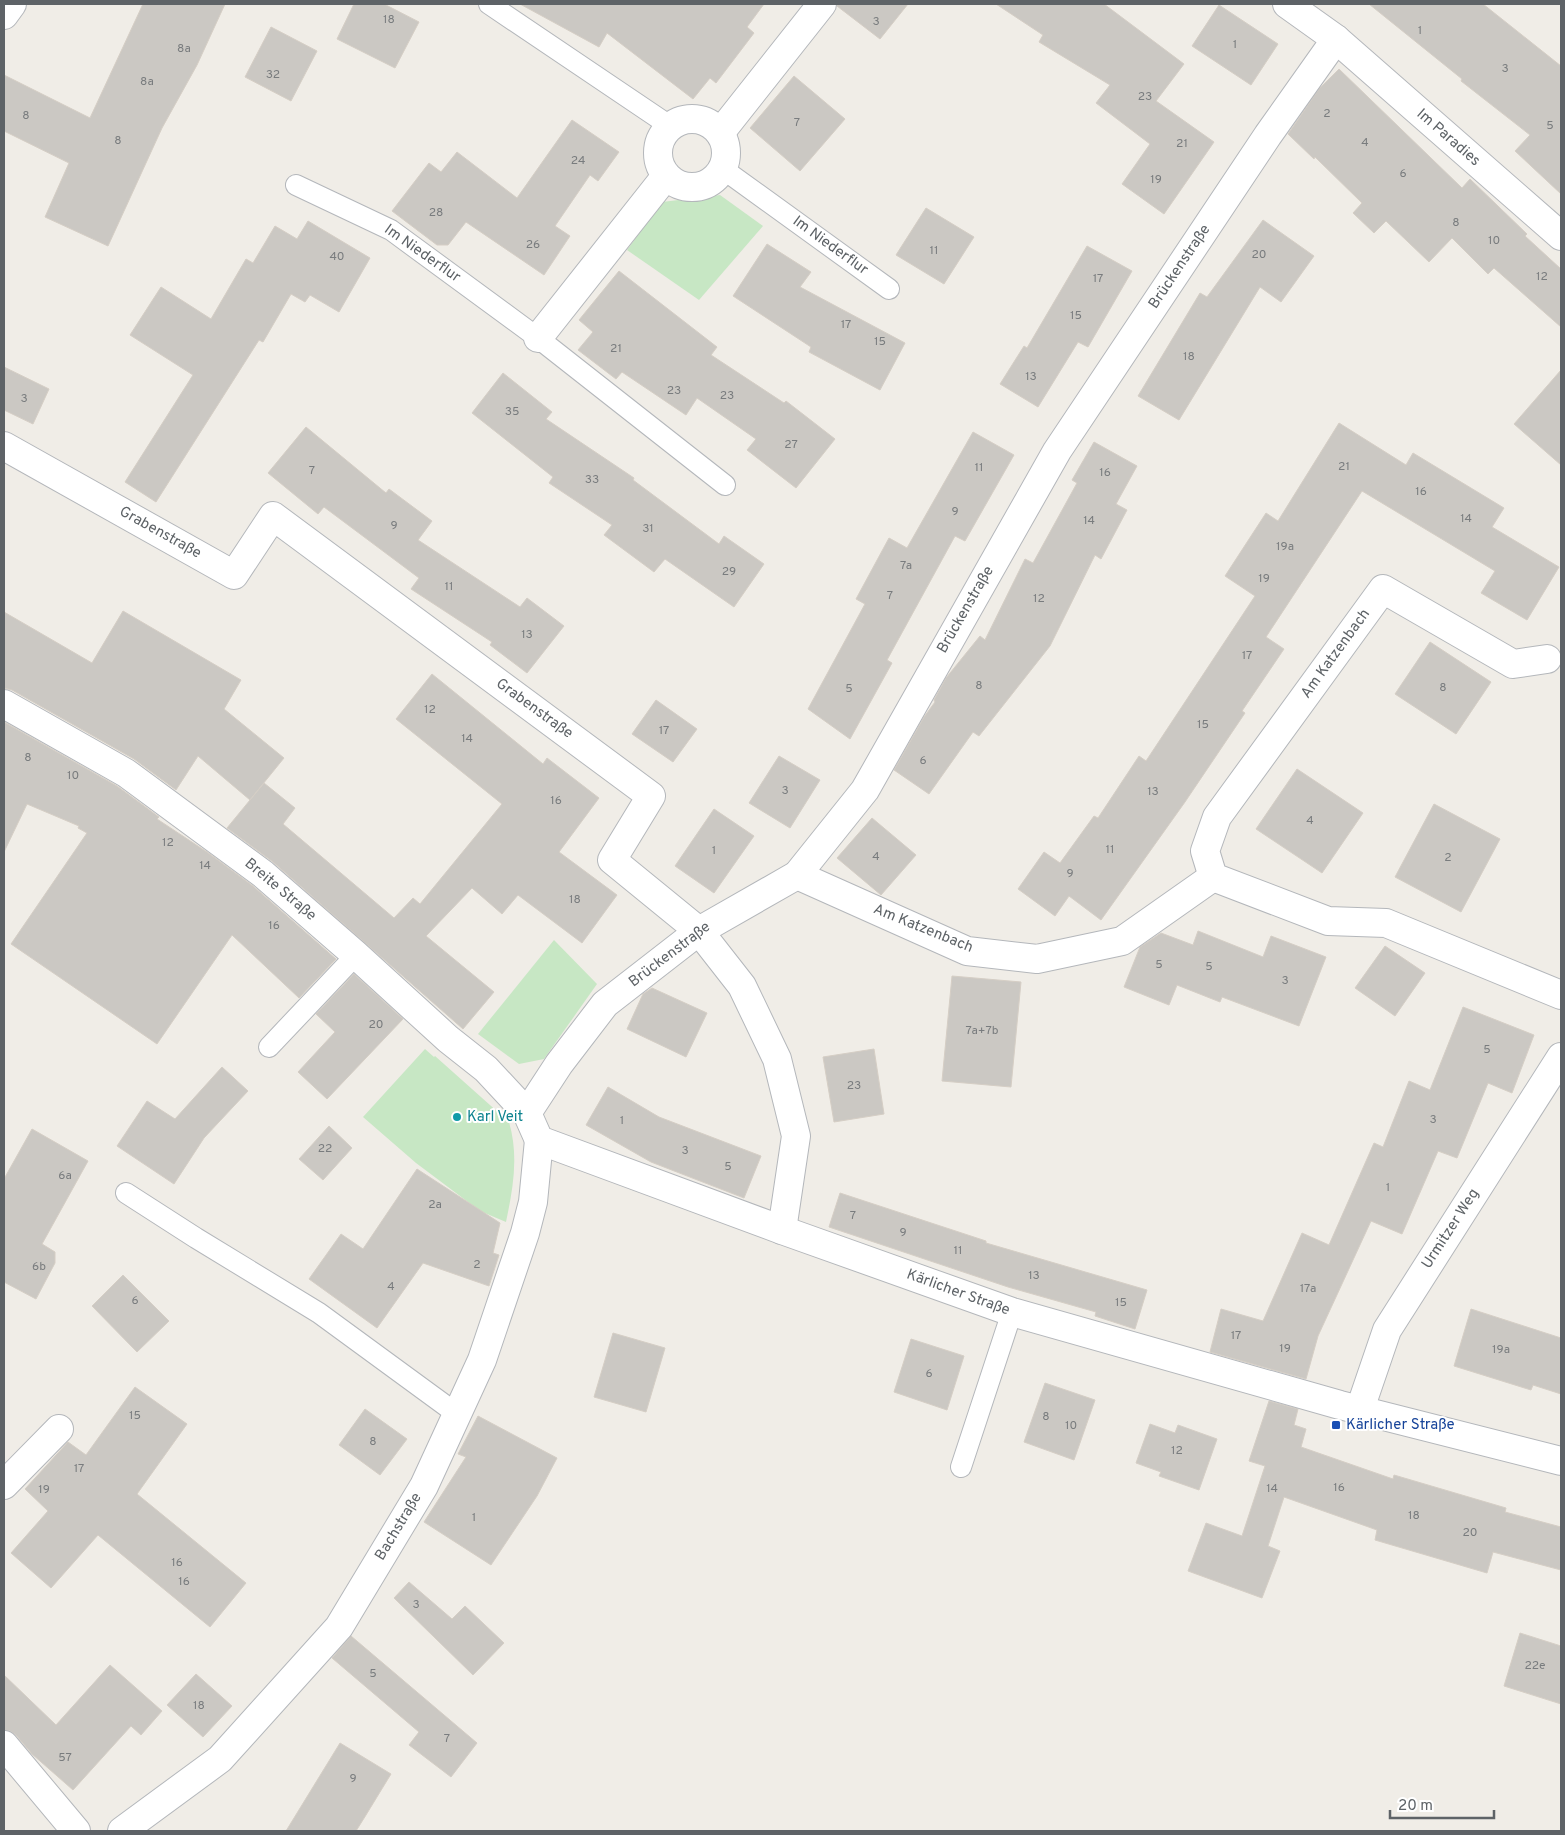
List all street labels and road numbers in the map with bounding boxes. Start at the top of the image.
street label: Im Paradies [1412,105,1484,171]
street label: Im Niederflur [788,212,872,280]
street label: Im Niederflur [380,221,464,287]
street label: Brückenstraße [1145,221,1215,313]
street label: Grabenstraße [116,503,204,563]
street label: Brückenstraße [933,563,999,657]
street label: Am Katzenbach [1297,606,1375,702]
street label: Grabenstraße [492,675,576,743]
street label: Breite Straße [240,854,320,926]
street label: Am Katzenbach [870,900,976,958]
street label: Brückenstraße [625,918,715,992]
street label: Urmitzer Weg [1418,1185,1484,1273]
street label: Kärlicher Straße [904,1266,1012,1320]
street label: Bachstraße [371,1490,427,1564]

